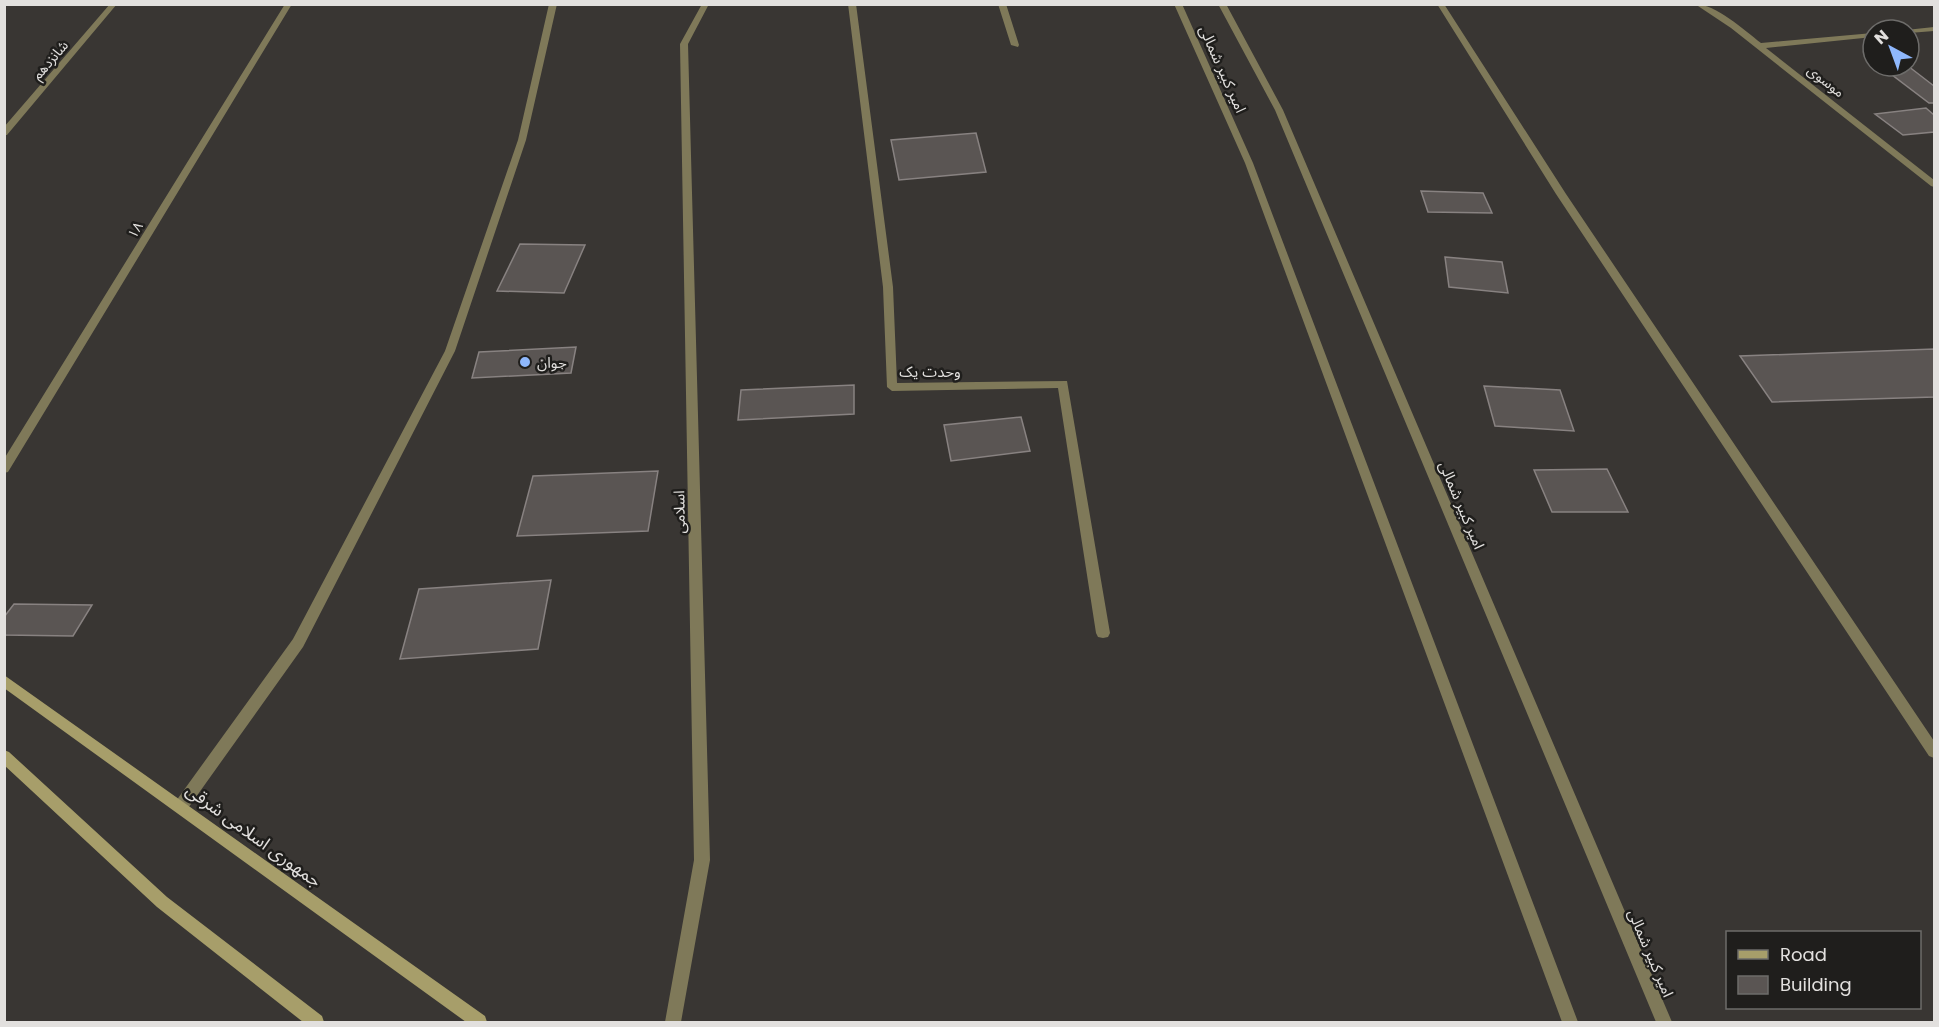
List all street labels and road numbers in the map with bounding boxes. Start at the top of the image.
street label: امیر کبیر شمالی [1194,22,1252,116]
street label: شانزدهم [27,36,74,85]
street label: موسوی [1803,60,1849,102]
street label: ۱۸ [122,218,148,242]
street label: وحدت یک [899,361,961,382]
street label: امیر کبیر شمالی [1434,458,1490,552]
street label: اسلامی [668,490,690,534]
street label: جمهوری اسلامی شرقی [181,777,327,893]
street label: امیر کبیر شمالی [1623,906,1679,1000]

